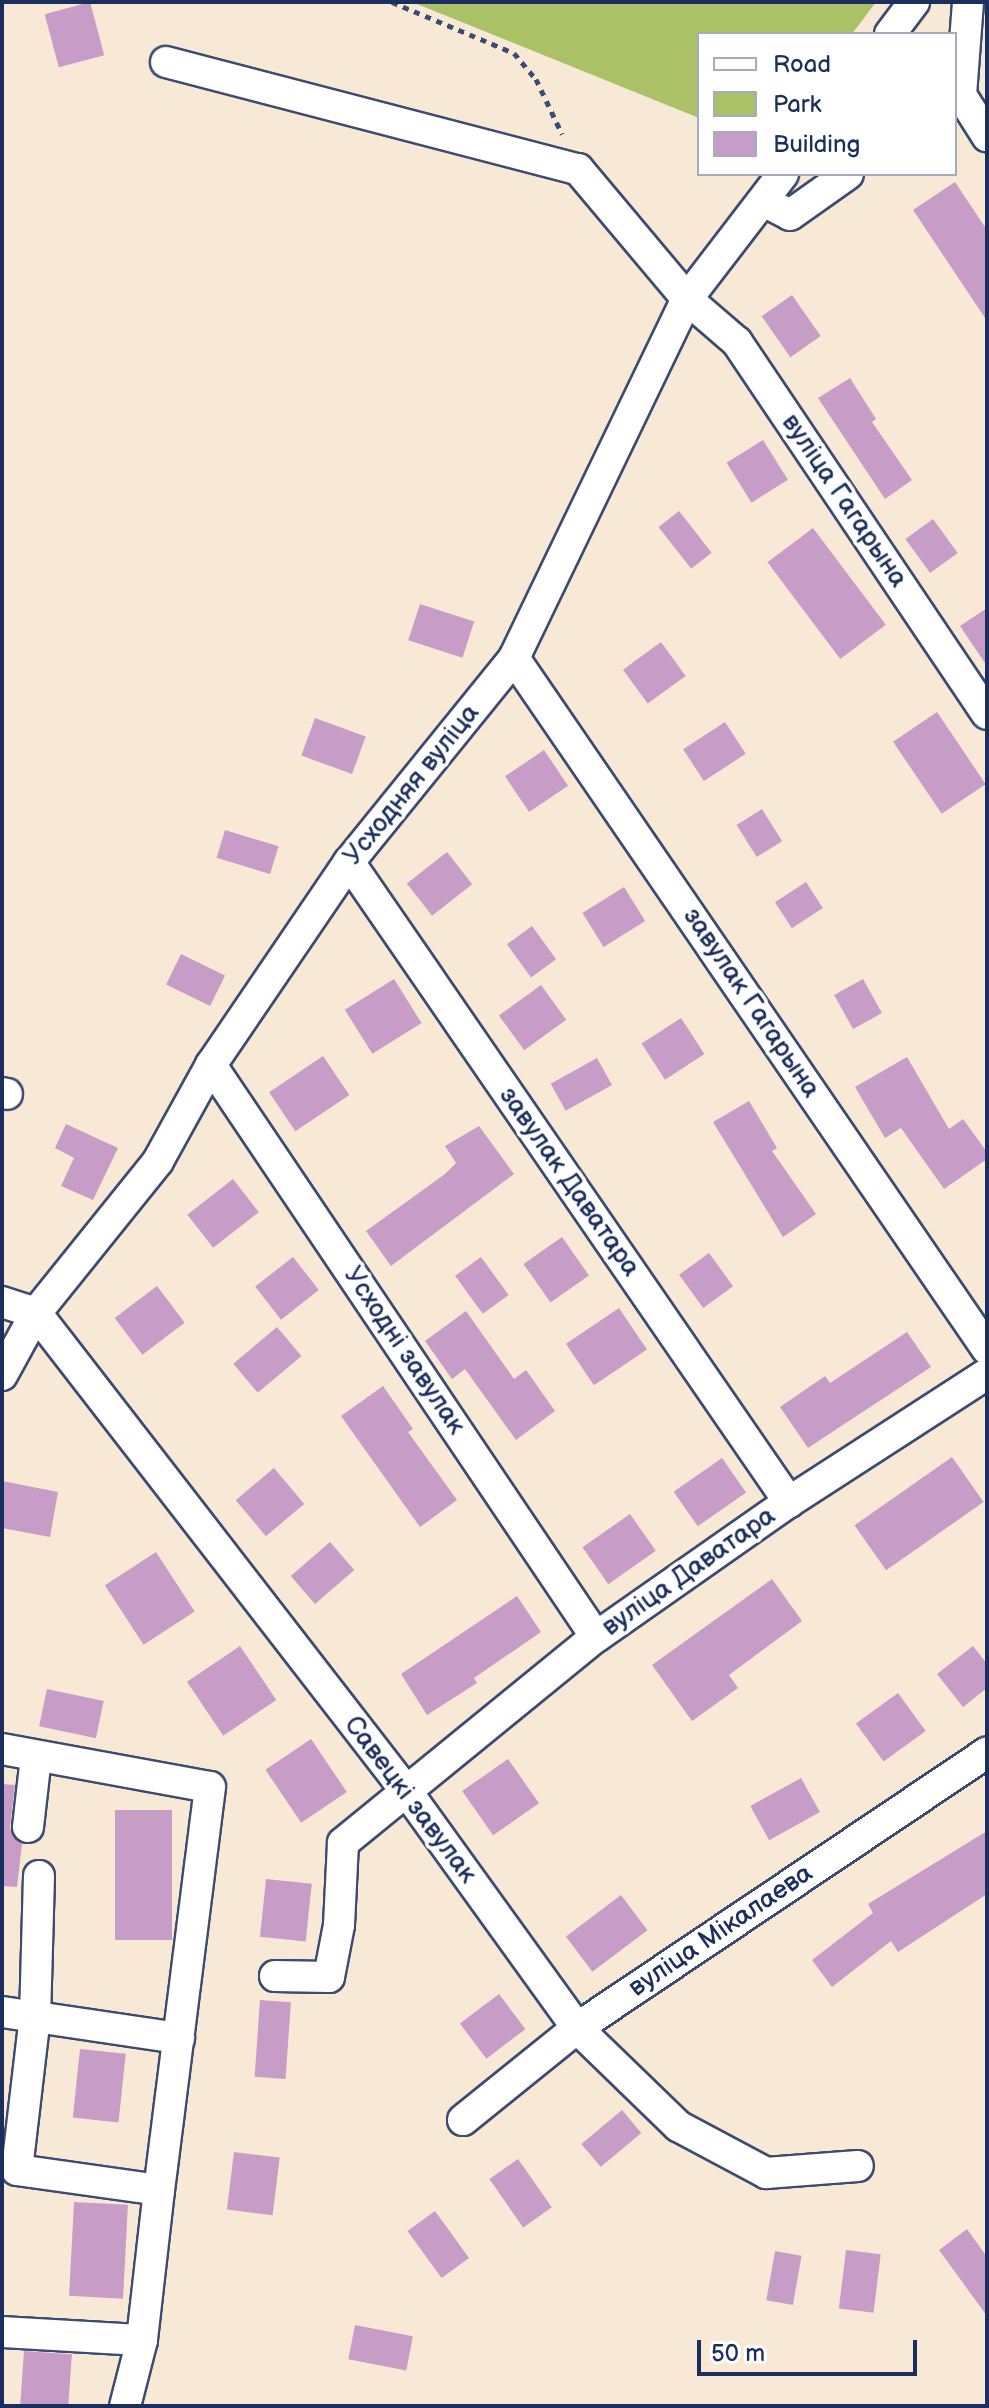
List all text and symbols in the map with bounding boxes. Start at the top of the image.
legend [697,32,957,176]
text: Road [773,50,831,79]
text: Park [773,90,821,119]
text: Building [773,130,860,159]
street label: вуліца Гагарына [774,408,914,594]
street label: Усходняя вуліца [338,698,486,872]
street label: завулак Гагарына [676,902,826,1104]
street label: завулак Даватара [492,1081,646,1283]
street label: Усходні завулак [336,1261,472,1441]
street label: вуліца Даватара [596,1501,782,1643]
street label: Савецкі завулак [337,1710,483,1890]
street label: вуліца Мікалаева [623,1858,819,2004]
scale bar [701,2324,921,2374]
text: 50 m [711,2339,765,2368]

